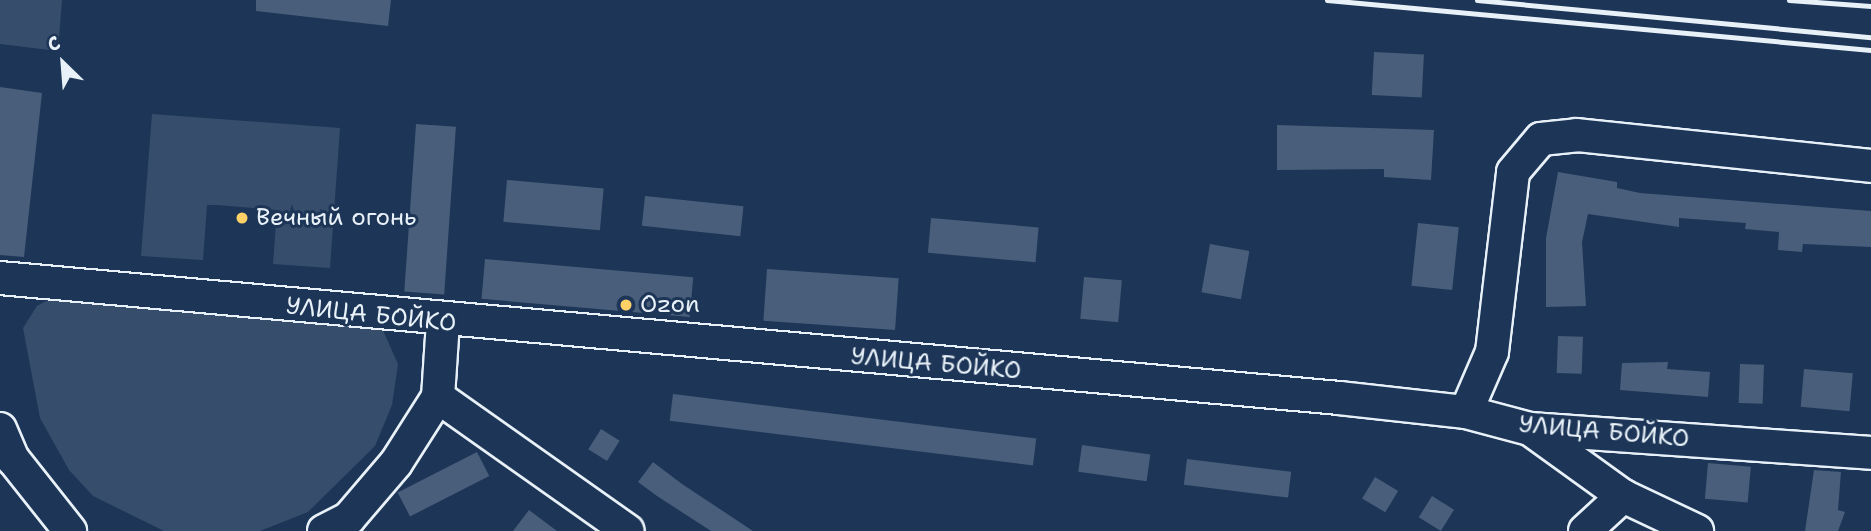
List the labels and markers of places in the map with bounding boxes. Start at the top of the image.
place label: Вечный огонь [256,204,416,232]
marker: Вечный огонь [234,210,250,226]
place label: Ozon [640,291,700,319]
marker: Ozon [618,297,634,313]

